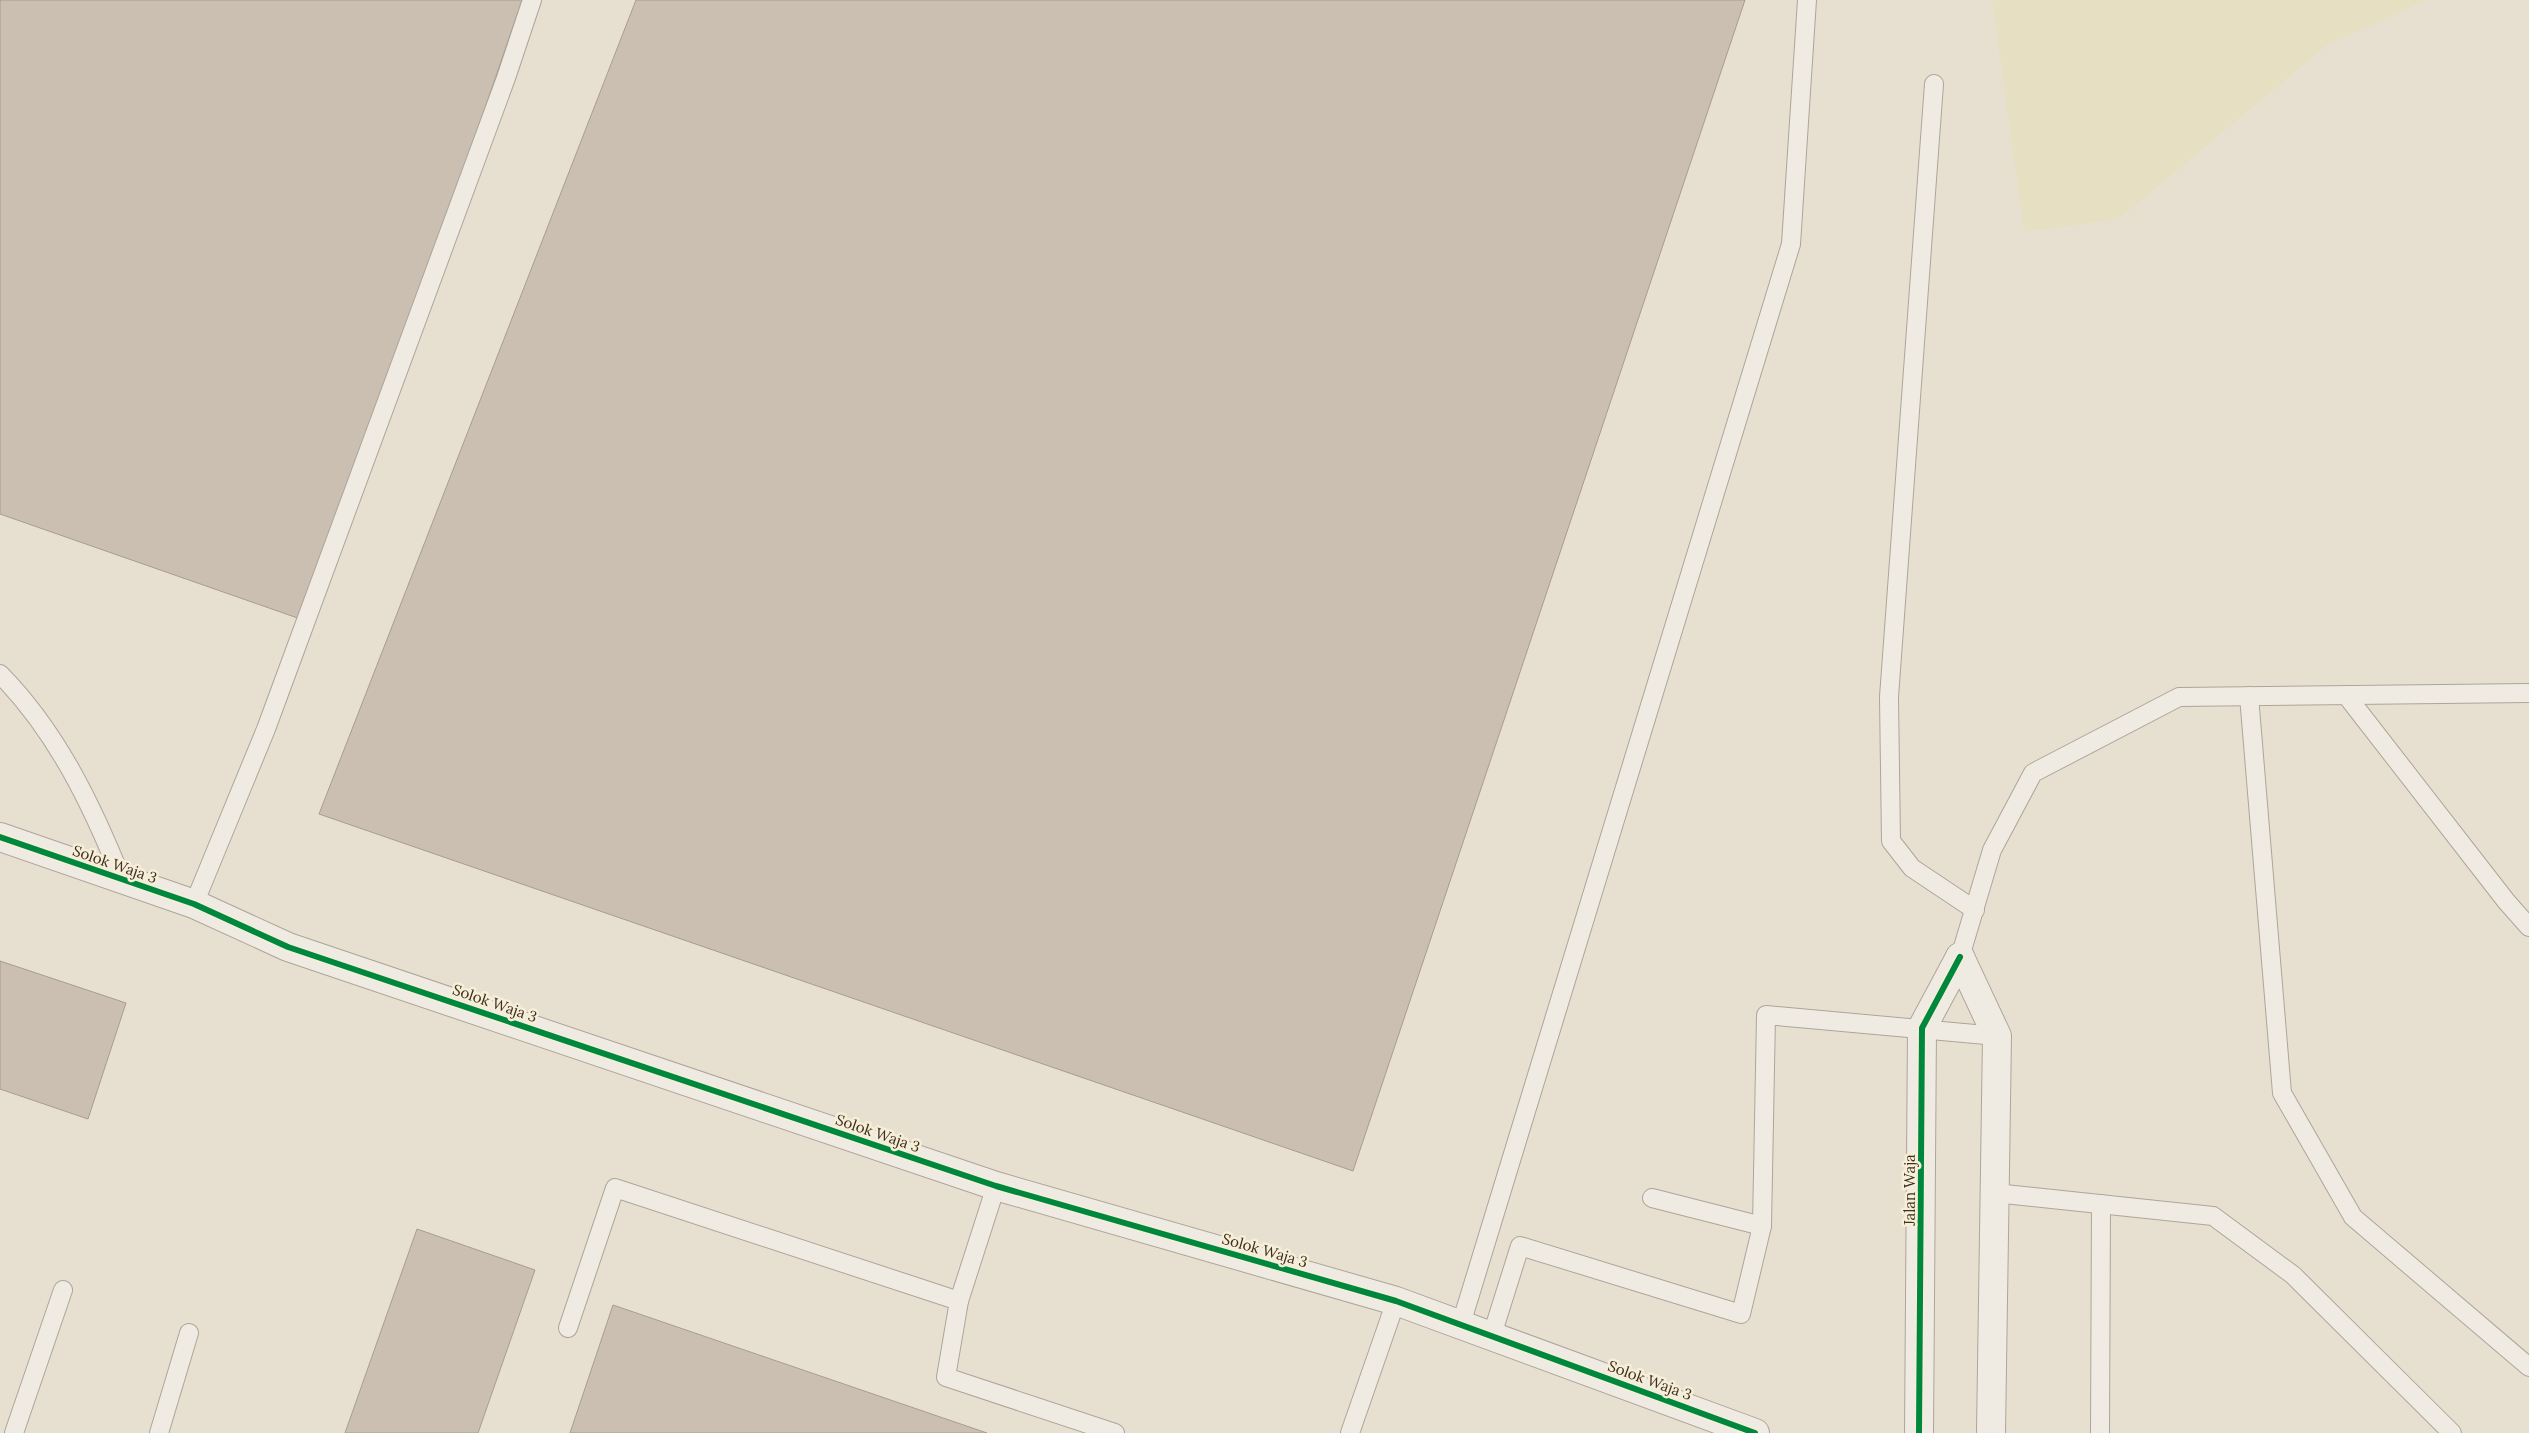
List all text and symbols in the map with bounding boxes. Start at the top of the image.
street label: Solok Waja 3 [70,841,160,887]
street label: Solok Waja 3 [450,980,540,1026]
street label: Solok Waja 3 [833,1110,923,1156]
street label: Jalan Waja [1900,1154,1919,1227]
street label: Solok Waja 3 [1220,1229,1310,1271]
street label: Solok Waja 3 [1605,1356,1695,1404]

